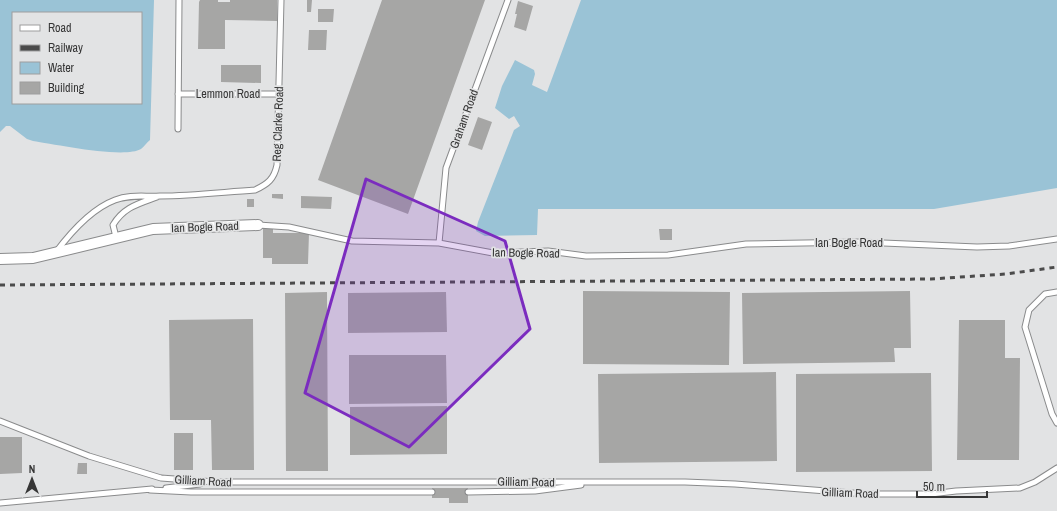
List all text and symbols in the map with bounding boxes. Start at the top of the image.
legend [12,12,142,104]
text: Road [48,20,72,36]
text: Railway [48,40,83,56]
text: Water [48,60,75,76]
text: Building [48,80,85,96]
street label: Lemmon Road [196,86,260,102]
street label: Reg Clarke Road [269,86,287,162]
street label: Graham Road [446,87,482,151]
street label: Ian Bogle Road [171,218,239,236]
street label: Ian Bogle Road [815,235,883,251]
street label: Ian Bogle Road [492,244,560,262]
north arrow [12,459,52,499]
text: N [29,462,35,476]
street label: Gilliam Road [174,472,232,490]
scale bar [917,473,987,499]
street label: Gilliam Road [497,474,555,490]
text: 50 m [923,479,945,495]
street label: Gilliam Road [821,484,879,502]

